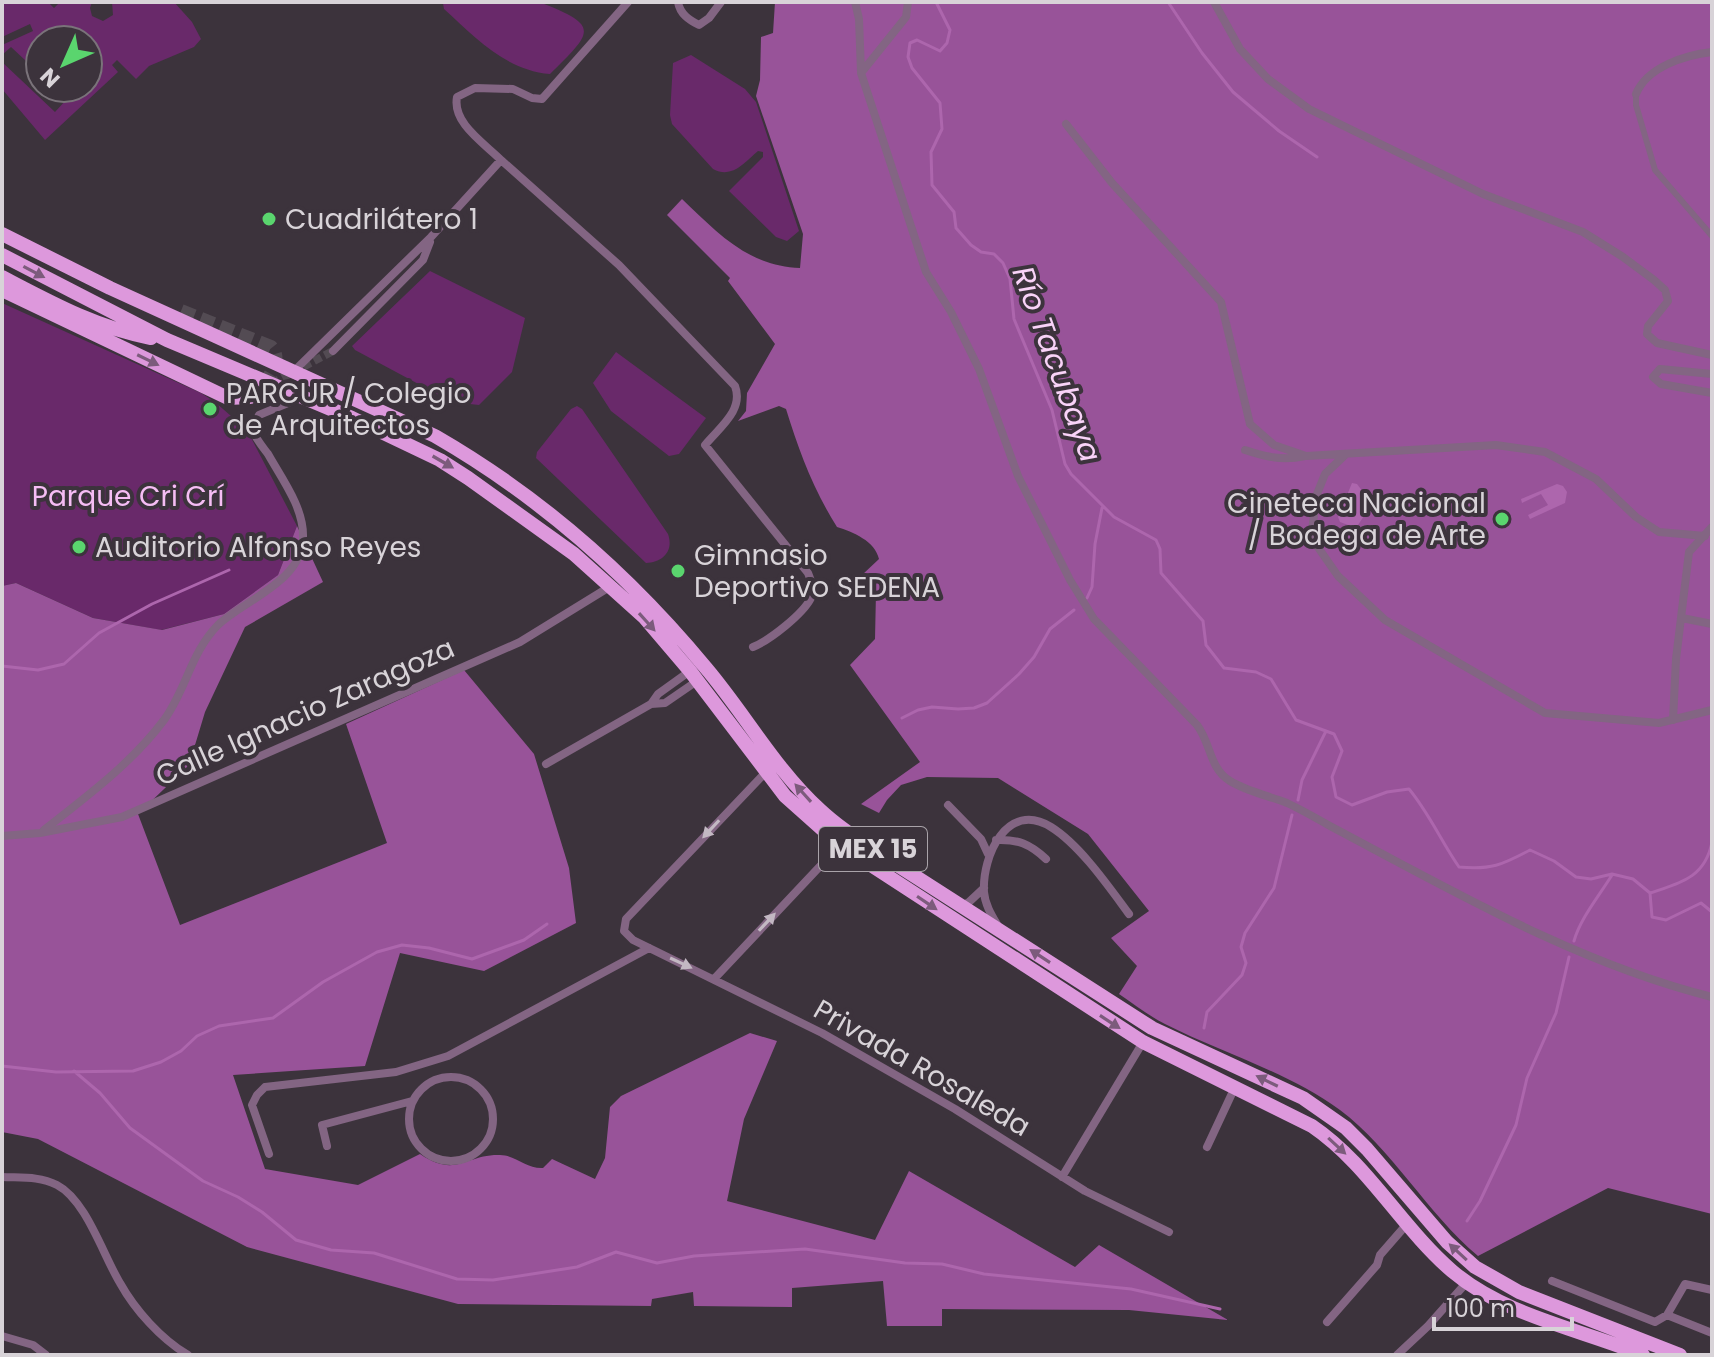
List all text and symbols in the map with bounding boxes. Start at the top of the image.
north arrow [24,24,104,104]
text: N [33,61,67,95]
place label: Cuadrilátero 1 [285,200,478,239]
marker: Cuadrilátero 1 [260,210,278,228]
water label: Río Tacubaya [1002,260,1112,468]
one-way arrow [22,265,45,278]
one-way arrow [137,353,160,367]
place label: PARCUR / Colegio de Arquitectos [226,374,471,445]
marker: PARCUR / Colegio de Arquitectos [201,400,219,418]
one-way arrow [432,455,454,469]
park label: Parque Cri Crí [32,477,224,516]
place label: Cineteca Nacional / Bodega de Arte [1227,484,1486,555]
marker: Cineteca Nacional / Bodega de Arte [1493,510,1511,528]
place label: Auditorio Alfonso Reyes [95,528,421,567]
place label: Gimnasio Deportivo SEDENA [694,536,940,607]
marker: Auditorio Alfonso Reyes [70,538,88,556]
marker: Gimnasio Deportivo SEDENA [669,562,687,580]
one-way arrow [638,612,656,631]
street label: Calle Ignacio Zaragoza [149,628,461,796]
one-way arrow [795,783,813,802]
one-way arrow [703,819,721,838]
road number: MEX 15 [819,827,927,871]
one-way arrow [916,895,937,910]
one-way arrow [758,913,776,932]
one-way arrow [1029,949,1050,964]
one-way arrow [670,956,693,970]
street label: Privada Rosaleda [807,990,1037,1146]
one-way arrow [1099,1014,1121,1028]
one-way arrow [1255,1074,1279,1088]
one-way arrow [1327,1136,1346,1154]
one-way arrow [1449,1244,1468,1262]
scale bar [1434,1281,1572,1331]
text: 100 m [1446,1292,1515,1325]

